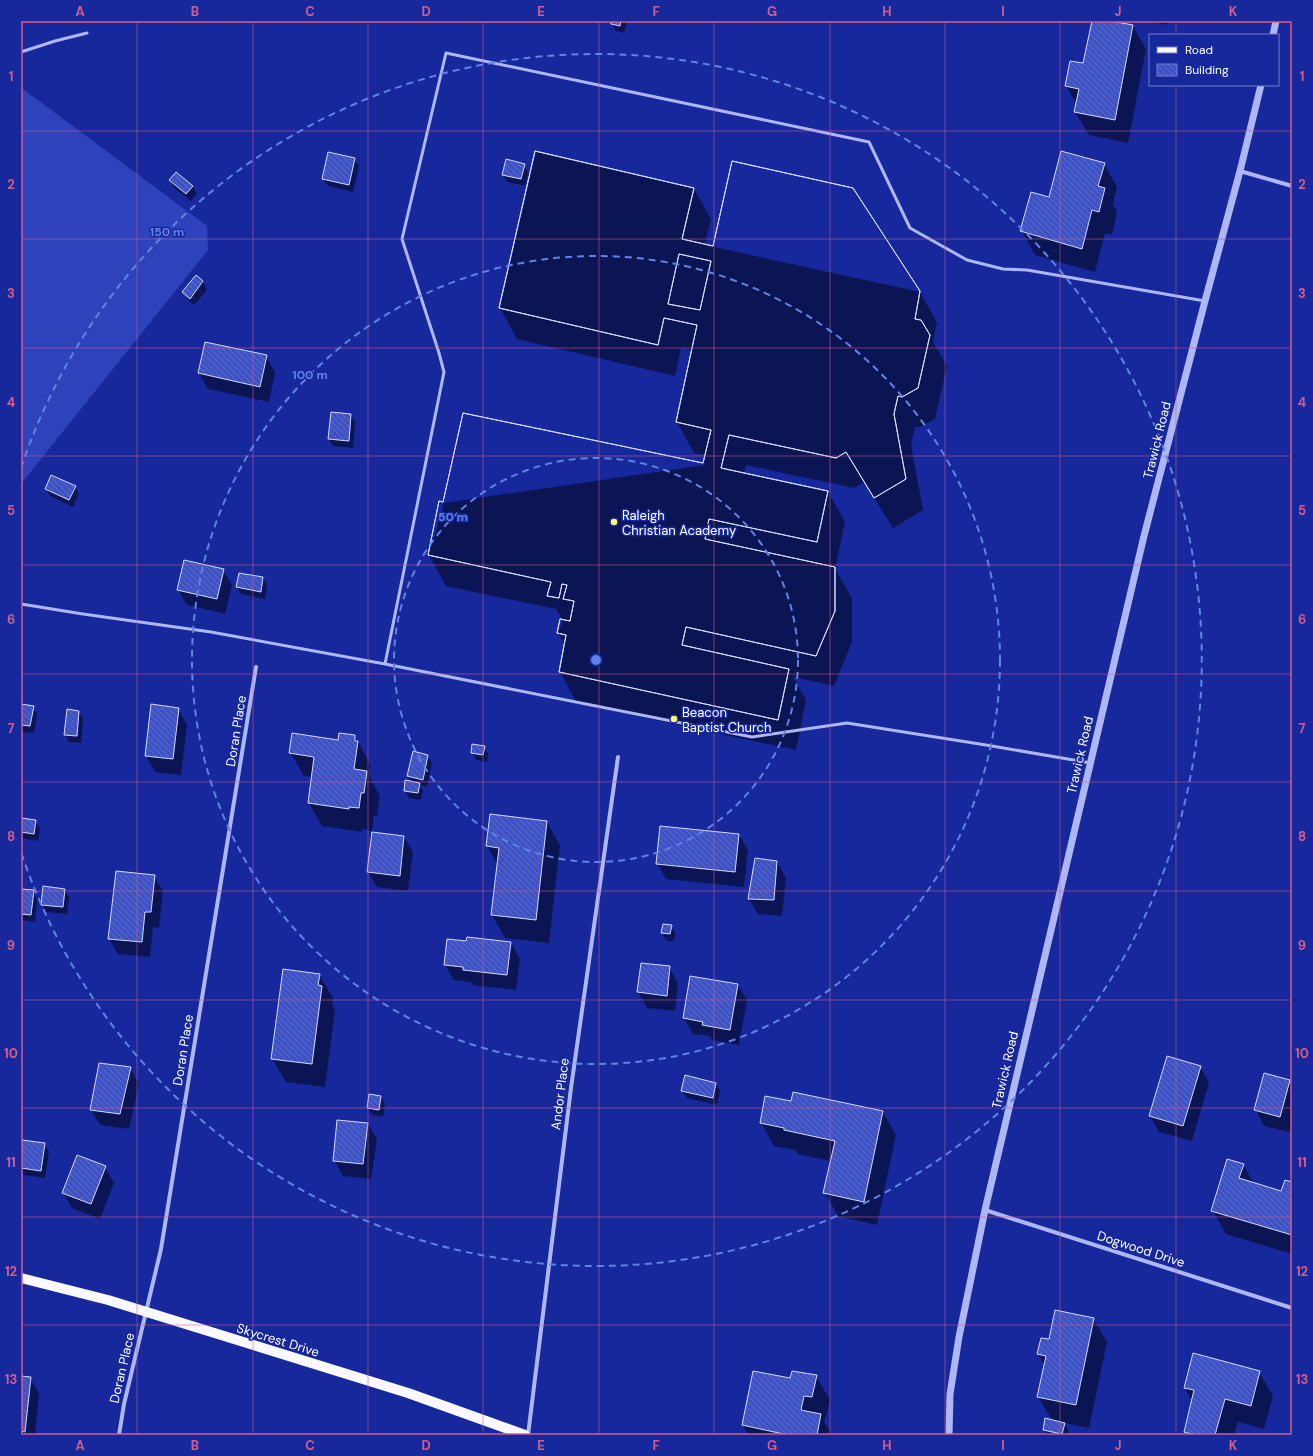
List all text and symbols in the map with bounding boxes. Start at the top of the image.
text: A [75,3,85,20]
text: B [191,3,199,20]
text: C [305,3,315,20]
text: D [421,3,431,20]
text: E [537,3,545,20]
text: F [652,3,660,20]
text: G [767,3,777,20]
text: H [882,3,892,20]
text: I [1001,3,1005,20]
text: J [1114,3,1122,20]
text: K [1229,3,1238,20]
legend [1149,34,1279,86]
text: Road [1185,42,1213,58]
text: Building [1185,62,1229,78]
text: 1 [9,68,13,85]
text: 1 [1300,68,1304,85]
text: 2 [7,176,15,193]
text: 2 [1298,176,1306,193]
text: 150 m [150,224,184,240]
text: 3 [7,285,15,302]
text: 3 [1298,285,1306,302]
text: 100 m [292,367,328,383]
text: 4 [7,394,15,411]
text: 4 [1298,394,1306,411]
street label: Trawick Road [1139,400,1175,480]
text: 5 [7,502,15,519]
text: 5 [1298,502,1306,519]
place label: Raleigh Christian Academy [622,507,736,539]
text: 50 m [438,509,468,525]
marker: Raleigh Christian Academy [609,517,619,527]
text: 6 [7,611,15,628]
text: 6 [1298,611,1306,628]
centre of rings [589,653,603,667]
street label: Doran Place [222,694,250,768]
place label: Beacon Baptist Church [682,704,772,736]
marker: Beacon Baptist Church [669,714,679,724]
street label: Trawick Road [1063,715,1097,795]
text: 7 [8,720,15,737]
text: 7 [1299,720,1306,737]
text: 8 [7,828,15,845]
text: 8 [1298,828,1306,845]
text: 9 [7,937,15,954]
text: 9 [1298,937,1306,954]
street label: Doran Place [169,1013,197,1087]
street label: Trawick Road [988,1030,1022,1110]
text: 10 [4,1045,18,1062]
text: 10 [1295,1045,1309,1062]
street label: Andor Place [547,1057,573,1131]
text: 11 [6,1154,16,1171]
text: 11 [1297,1154,1307,1171]
street label: Dogwood Drive [1095,1227,1187,1271]
text: 12 [5,1263,17,1280]
text: 12 [1296,1263,1308,1280]
street label: Skycrest Drive [235,1319,321,1361]
street label: Doran Place [106,1331,138,1405]
text: 13 [5,1371,17,1388]
text: 13 [1296,1371,1308,1388]
text: A [75,1437,85,1454]
text: B [191,1437,199,1454]
text: C [305,1437,315,1454]
text: D [421,1437,431,1454]
text: E [537,1437,545,1454]
text: F [652,1437,660,1454]
text: G [767,1437,777,1454]
text: H [882,1437,892,1454]
text: I [1001,1437,1005,1454]
text: J [1114,1437,1122,1454]
text: K [1229,1437,1238,1454]

